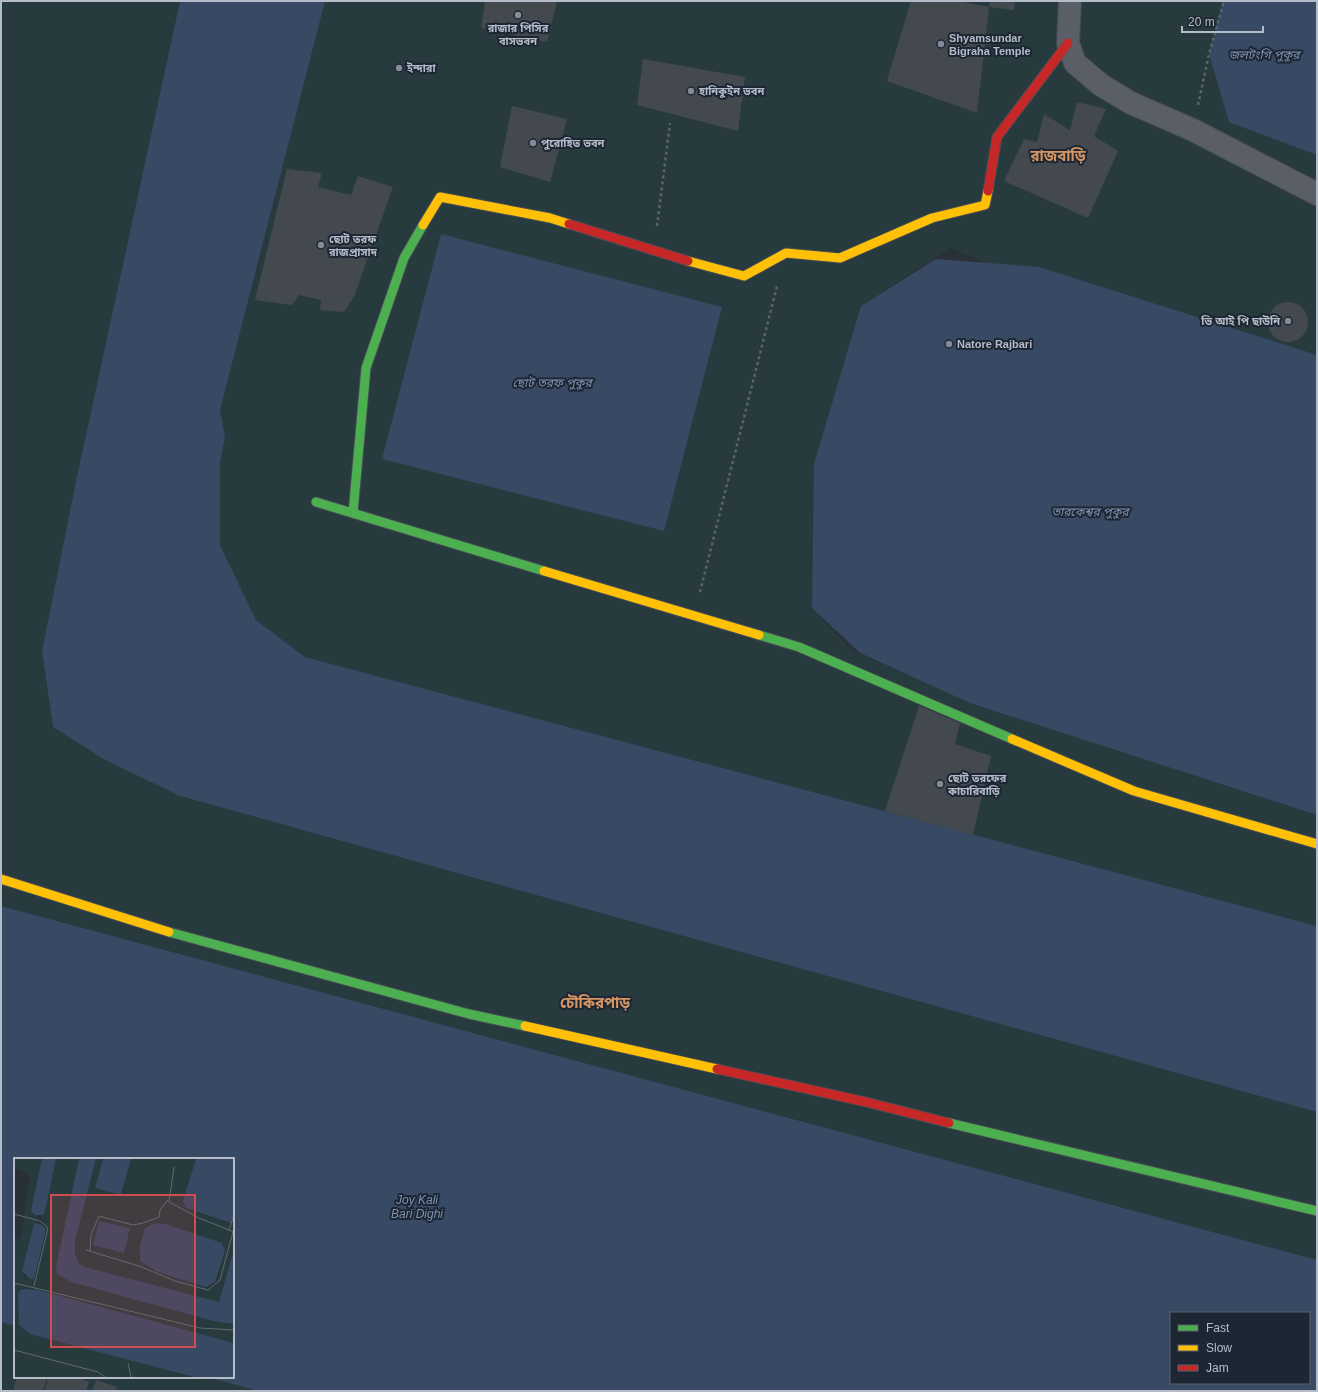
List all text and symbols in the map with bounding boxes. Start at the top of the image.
scale bar [1182,8,1263,34]
marker: রাজার পিসির বাসভবন [513,10,523,20]
text: 20 m [1188,15,1215,29]
place label: রাজার পিসির বাসভবন [487,22,549,47]
place label: Shyamsundar Bigraha Temple [949,32,1031,57]
marker: Shyamsundar Bigraha Temple [936,39,946,49]
water label: জলটংগি পুকুর [1229,48,1302,62]
place label: ইন্দারা [406,62,436,74]
marker: ইন্দারা [394,63,404,73]
place label: হানিকুইন ভবন [698,85,764,98]
marker: হানিকুইন ভবন [686,86,696,96]
place label: পুরোহিত ভবন [541,137,605,150]
marker: পুরোহিত ভবন [528,138,538,148]
district label: রাজবাড়ি [1029,147,1086,164]
place label: ছোট তরফ রাজপ্রাসাদ [328,233,378,258]
marker: ছোট তরফ রাজপ্রাসাদ [316,240,326,250]
place label: ভি আই পি ছাউনি [1200,315,1280,327]
marker: ভি আই পি ছাউনি [1283,316,1293,326]
place label: Natore Rajbari [957,338,1032,350]
marker: Natore Rajbari [944,339,954,349]
water label: ছোট তরফ পুকুর [512,376,594,390]
water label: তারকেশ্বর পুকুর [1052,505,1131,519]
place label: ছোট তরফের কাচারিবাড়ি [947,772,1007,798]
marker: ছোট তরফের কাচারিবাড়ি [935,779,945,789]
district label: চৌকিরপাড় [560,994,630,1011]
inset map [14,1158,234,1378]
water label: Joy Kali Bari Dighi [391,1193,443,1221]
legend [1170,1312,1310,1384]
text: Fast [1206,1321,1230,1335]
text: Slow [1206,1341,1232,1355]
text: Jam [1206,1361,1229,1375]

